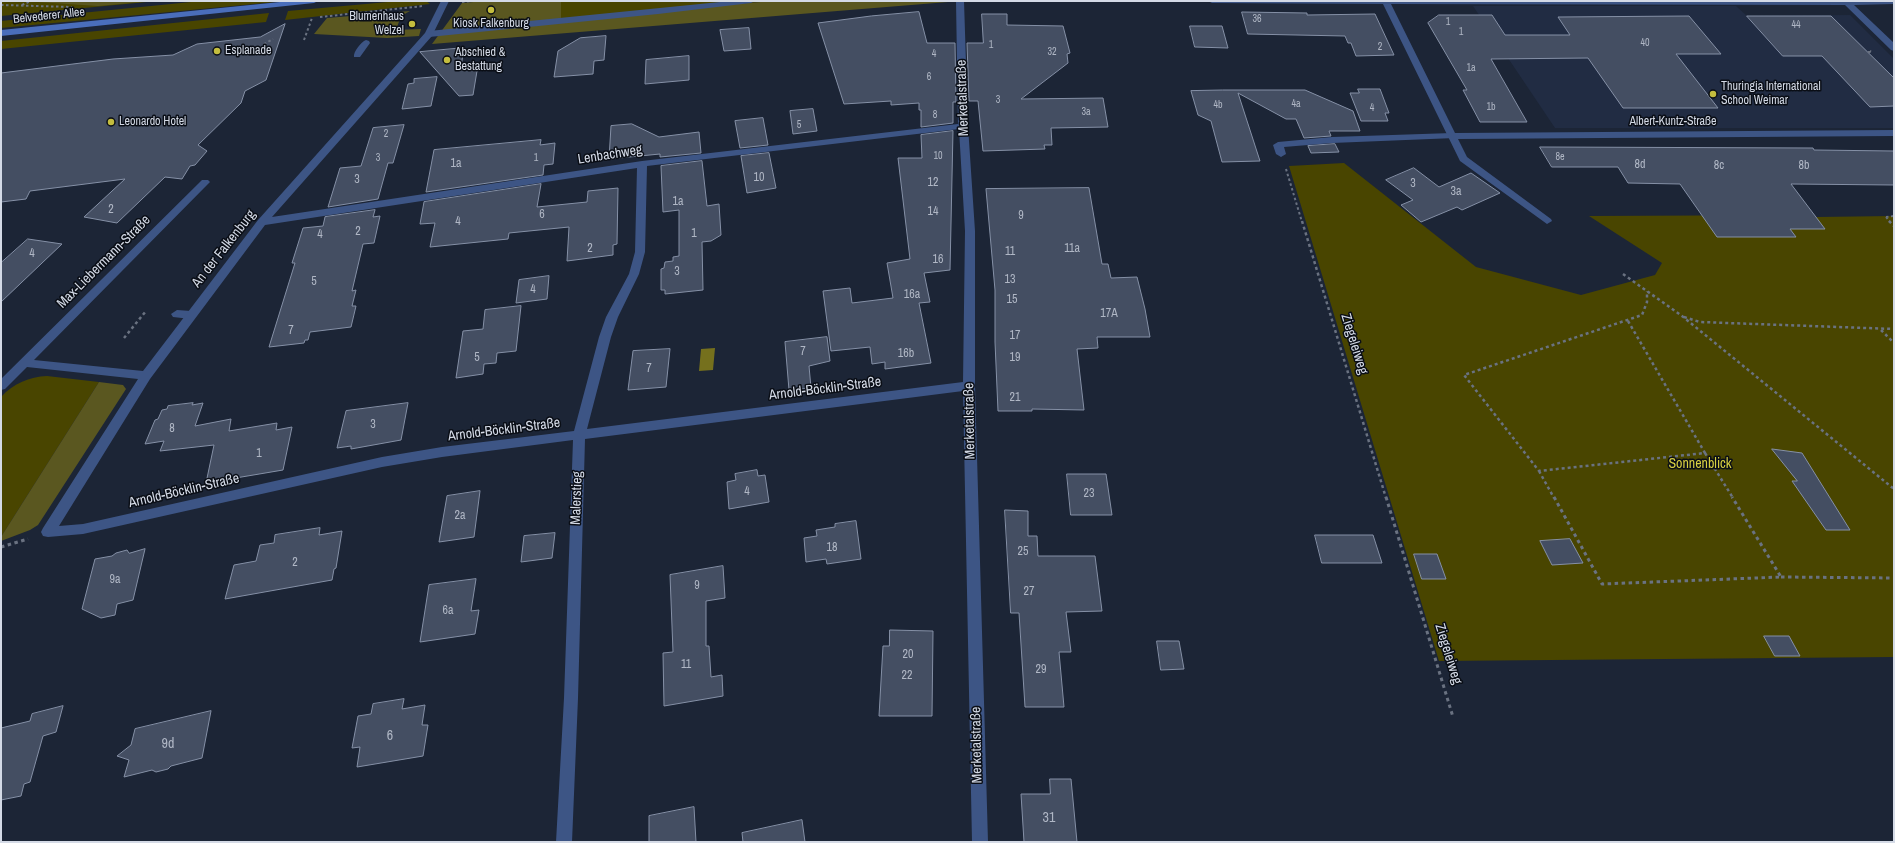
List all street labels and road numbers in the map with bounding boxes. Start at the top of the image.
street label: Belvederer Allee [12,5,86,27]
street label: Merketalstraße [953,59,973,137]
street label: Albert-Kuntz-Straße [1630,115,1716,129]
street label: Lenbachweg [577,142,643,168]
street label: An der Falkenburg [188,207,260,291]
street label: Max-Liebermann-Straße [54,212,154,312]
street label: Ziegeleiweg [1337,312,1371,376]
street label: Arnold-Böcklin-Straße [768,374,882,404]
street label: Merketalstraße [961,383,979,459]
street label: Arnold-Böcklin-Straße [447,415,561,445]
street label: Arnold-Böcklin-Straße [127,470,241,512]
street label: Malerstieg [568,471,586,525]
street label: Ziegeleiweg [1431,622,1465,686]
street label: Merketalstraße [968,707,986,783]

